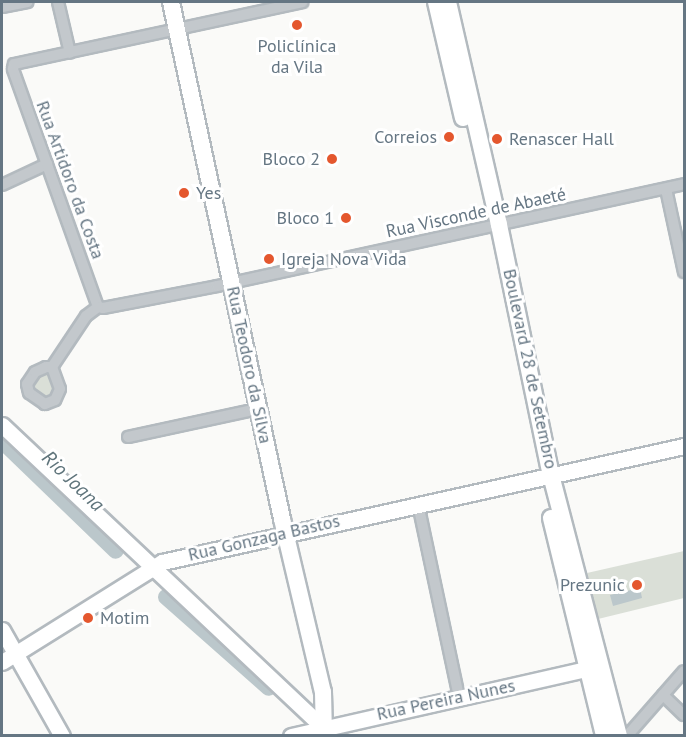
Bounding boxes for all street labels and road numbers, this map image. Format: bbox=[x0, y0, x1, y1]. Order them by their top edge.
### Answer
street label: Rua Artidoro da Costa bbox=[31, 98, 109, 262]
street label: Rua Visconde de Abaeté bbox=[384, 183, 568, 243]
street label: Boulevard 28 de Setembro bbox=[498, 267, 562, 471]
street label: Rua Teodoro da Silva bbox=[222, 284, 276, 446]
street label: Rua Gonzaga Bastos bbox=[186, 510, 342, 566]
street label: Rua Pereira Nunes bbox=[375, 675, 517, 725]

